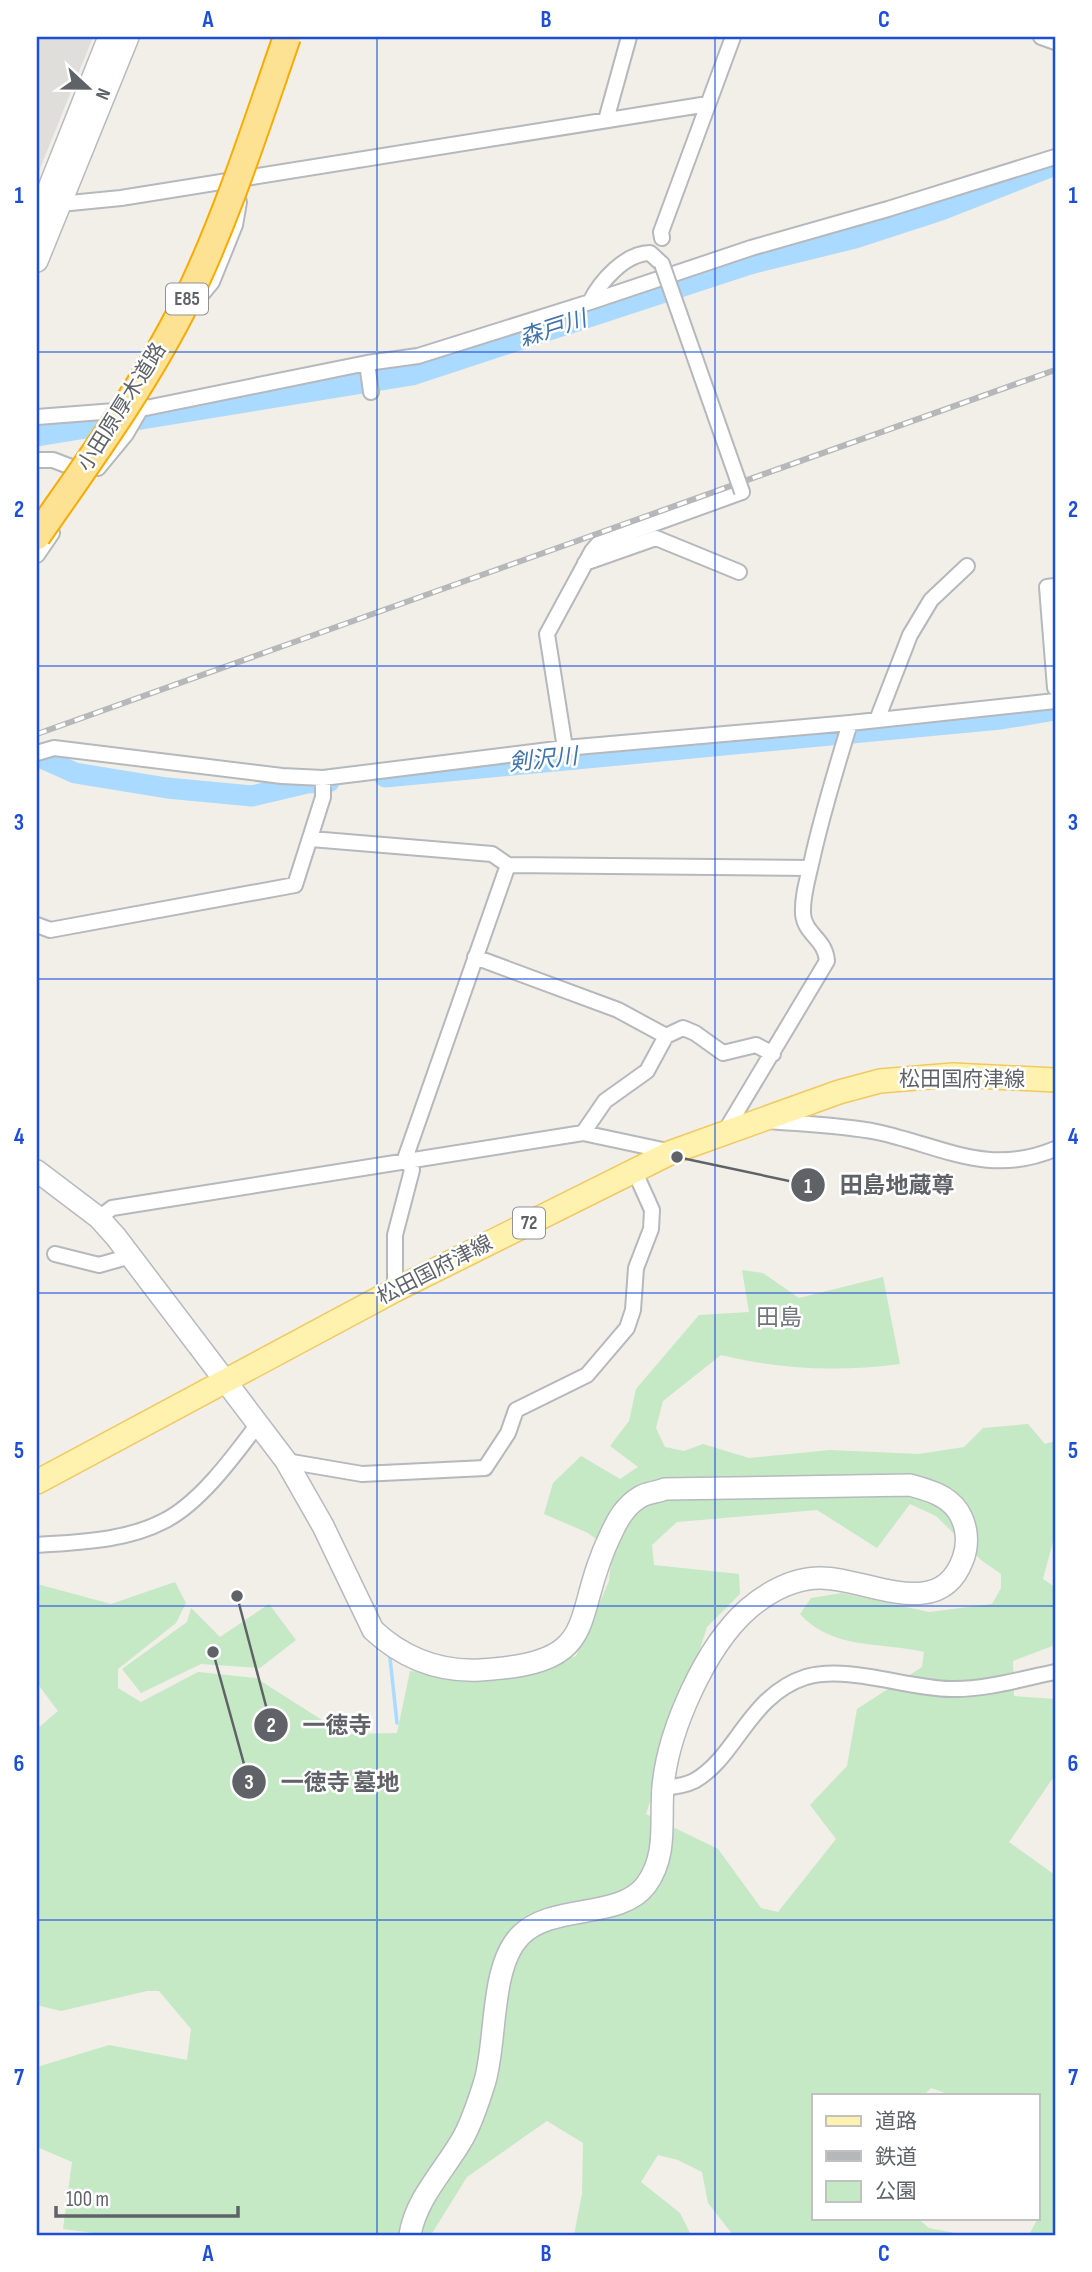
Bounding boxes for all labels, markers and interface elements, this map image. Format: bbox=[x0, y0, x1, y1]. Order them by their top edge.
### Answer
text: A bbox=[202, 6, 215, 34]
text: B bbox=[541, 6, 552, 34]
text: C bbox=[878, 6, 890, 34]
north arrow bbox=[52, 52, 122, 122]
text: N bbox=[90, 85, 115, 103]
text: 1 bbox=[14, 182, 24, 210]
text: 1 bbox=[1068, 182, 1078, 210]
road number: E85 bbox=[166, 284, 208, 314]
water label: 森戸川 bbox=[516, 304, 593, 353]
street label: 小田原厚木道路 bbox=[72, 338, 172, 476]
text: 2 bbox=[14, 496, 24, 524]
text: 2 bbox=[1068, 496, 1078, 524]
water label: 剣沢川 bbox=[507, 742, 582, 778]
text: 3 bbox=[14, 809, 24, 837]
text: 3 bbox=[1068, 809, 1078, 837]
street label: 松田国府津線 bbox=[899, 1067, 1025, 1092]
text: 4 bbox=[14, 1123, 25, 1151]
text: 4 bbox=[1068, 1123, 1079, 1151]
callout: 田島地蔵尊 bbox=[791, 1163, 969, 1207]
text: 田島地蔵尊 bbox=[840, 1172, 955, 1200]
text: 1 bbox=[804, 1174, 812, 1199]
road number: 72 bbox=[513, 1208, 545, 1238]
street label: 松田国府津線 bbox=[373, 1230, 497, 1310]
district label: 田島 bbox=[756, 1304, 802, 1332]
text: 5 bbox=[14, 1437, 24, 1465]
text: 5 bbox=[1068, 1437, 1078, 1465]
callout: 一徳寺 bbox=[254, 1703, 386, 1747]
text: 一徳寺 bbox=[303, 1712, 372, 1740]
text: 2 bbox=[266, 1713, 276, 1738]
text: 6 bbox=[14, 1750, 24, 1778]
text: 6 bbox=[1068, 1750, 1078, 1778]
callout: 一徳寺 墓地 bbox=[232, 1760, 413, 1804]
text: 一徳寺 墓地 bbox=[281, 1769, 399, 1797]
text: 3 bbox=[244, 1770, 254, 1795]
text: 7 bbox=[14, 2064, 24, 2092]
text: 7 bbox=[1068, 2064, 1078, 2092]
legend bbox=[812, 2094, 1040, 2220]
text: 道路 bbox=[875, 2109, 917, 2134]
text: 鉄道 bbox=[875, 2145, 917, 2170]
scale bar bbox=[56, 2174, 238, 2218]
text: 公園 bbox=[875, 2179, 917, 2204]
text: 100 m bbox=[66, 2187, 109, 2212]
text: A bbox=[202, 2240, 215, 2268]
text: B bbox=[541, 2240, 552, 2268]
text: C bbox=[878, 2240, 890, 2268]

